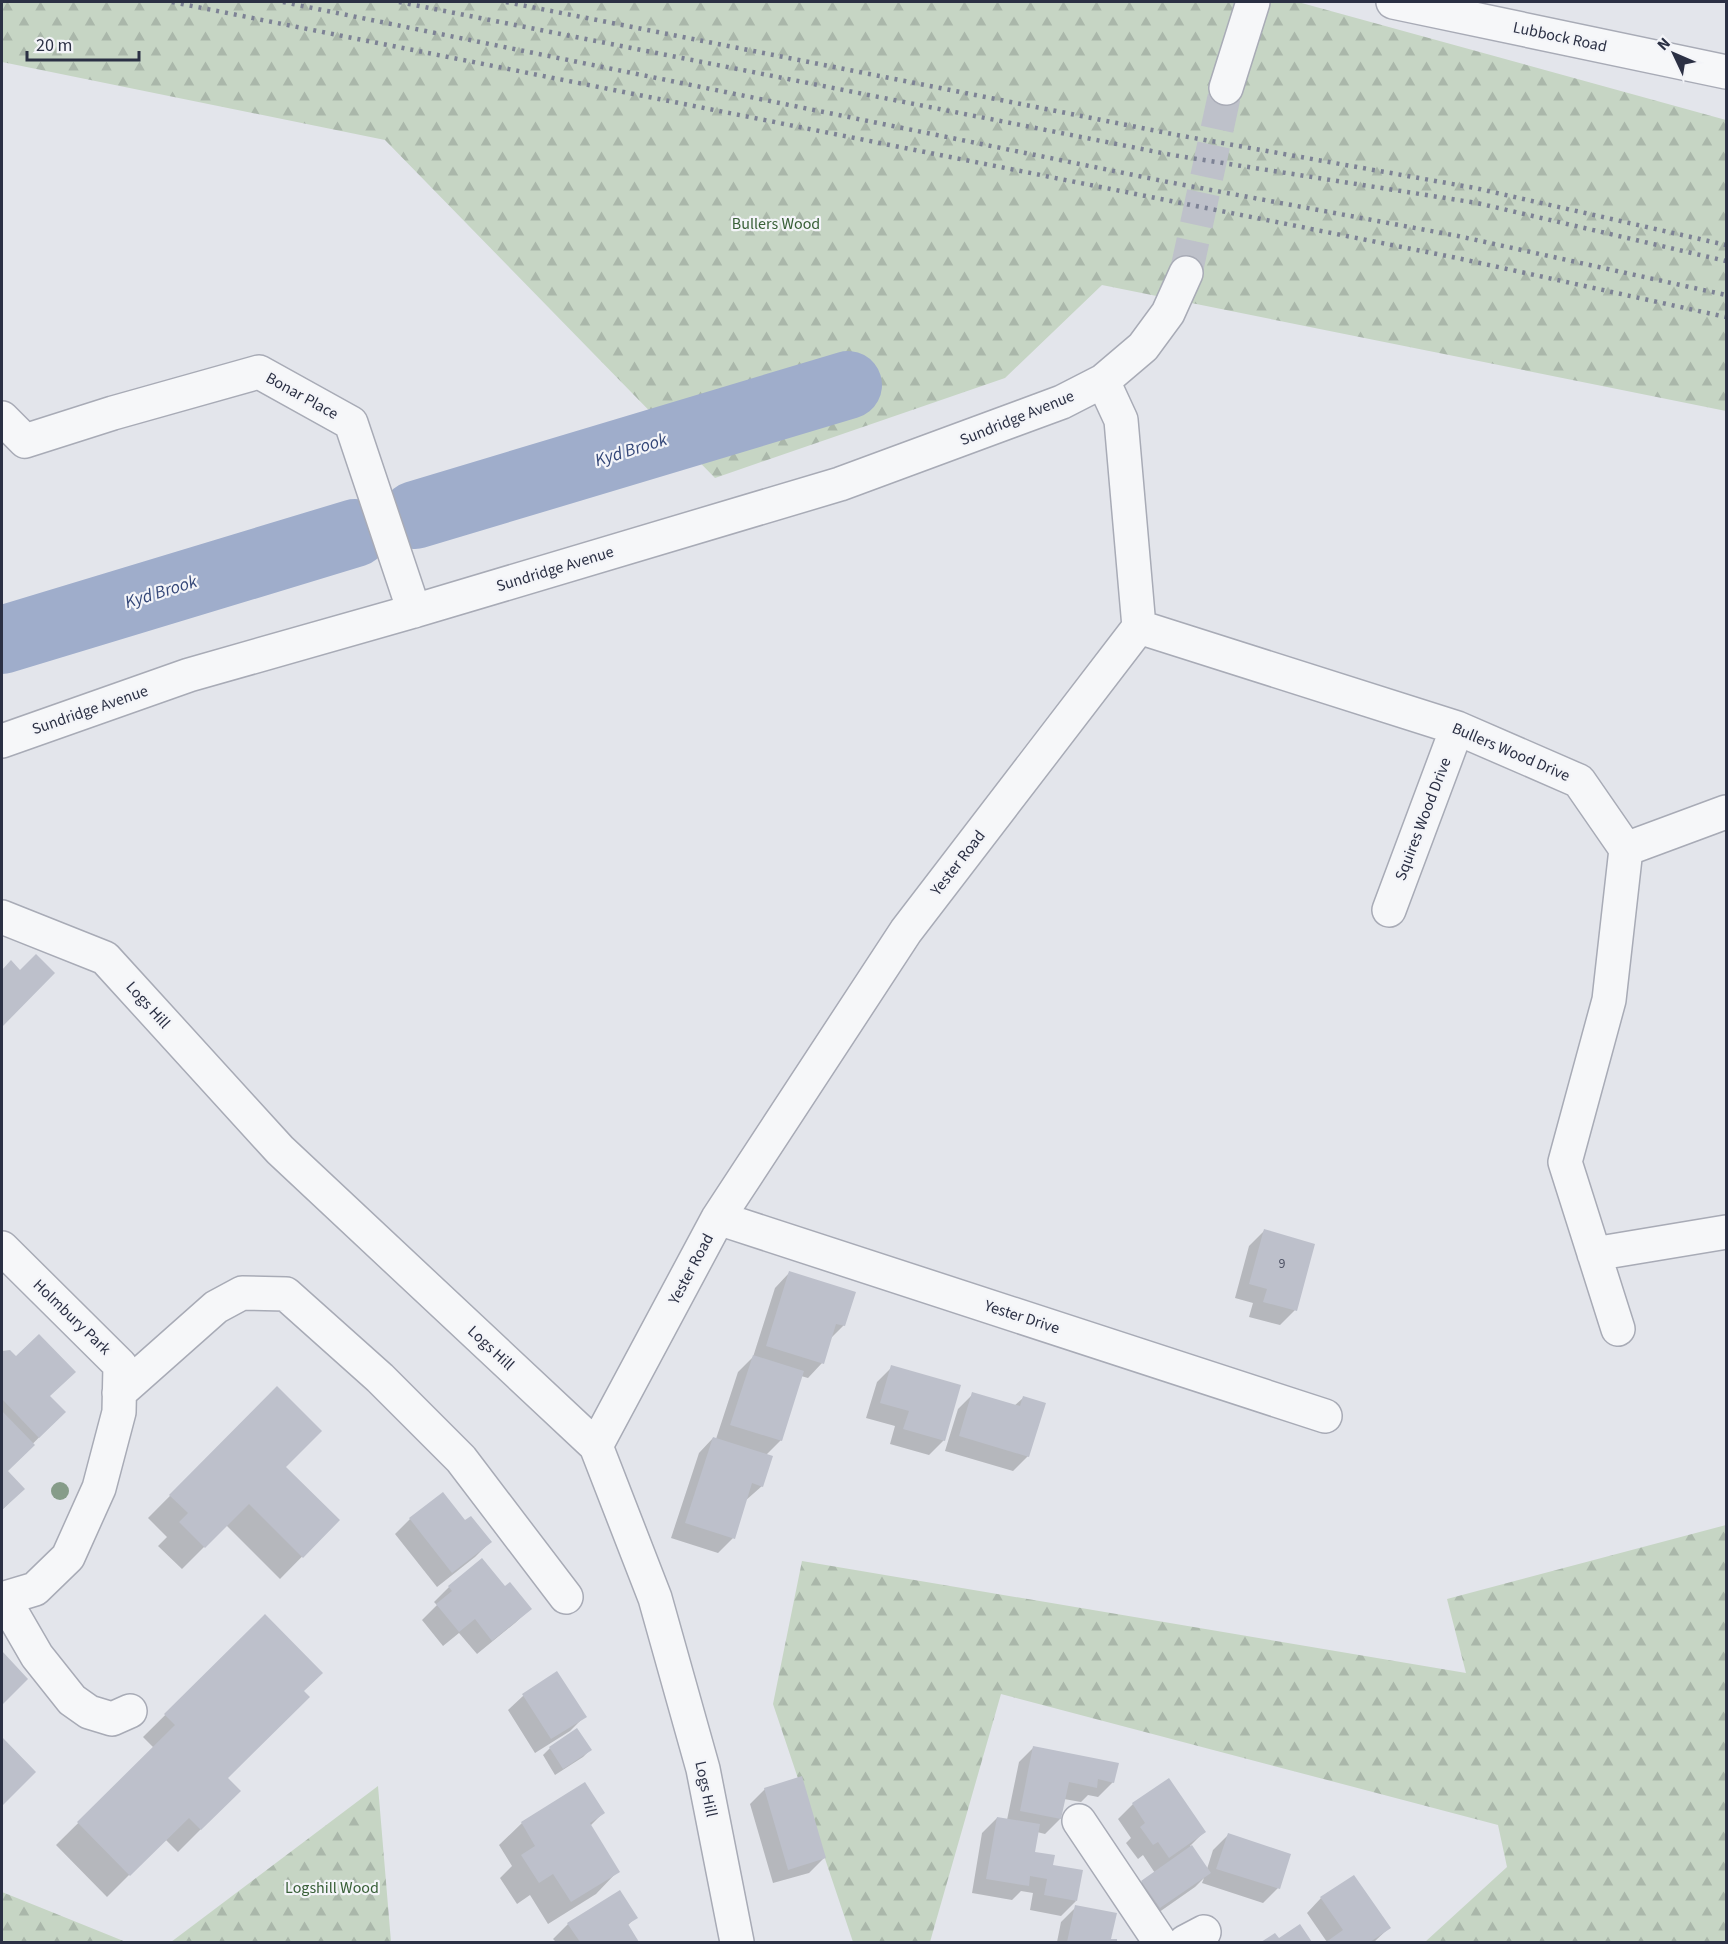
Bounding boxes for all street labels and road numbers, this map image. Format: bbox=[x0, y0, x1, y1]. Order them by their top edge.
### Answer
street label: Lubbock Road bbox=[1511, 16, 1609, 58]
street label: Bonar Place bbox=[262, 367, 342, 425]
street label: Sundridge Avenue bbox=[957, 385, 1078, 451]
street label: Sundridge Avenue bbox=[494, 541, 616, 597]
street label: Sundridge Avenue bbox=[29, 680, 151, 740]
street label: Bullers Wood Drive bbox=[1449, 717, 1573, 787]
street label: Squires Wood Drive bbox=[1389, 754, 1457, 884]
street label: Yester Road bbox=[925, 826, 991, 901]
street label: Logs Hill bbox=[121, 977, 175, 1033]
street label: Yester Road bbox=[663, 1230, 719, 1309]
street label: Holmbury Park bbox=[28, 1274, 116, 1360]
street label: Yester Drive bbox=[981, 1294, 1062, 1340]
street label: Logs Hill bbox=[463, 1321, 519, 1375]
street label: Logs Hill bbox=[689, 1759, 723, 1819]

